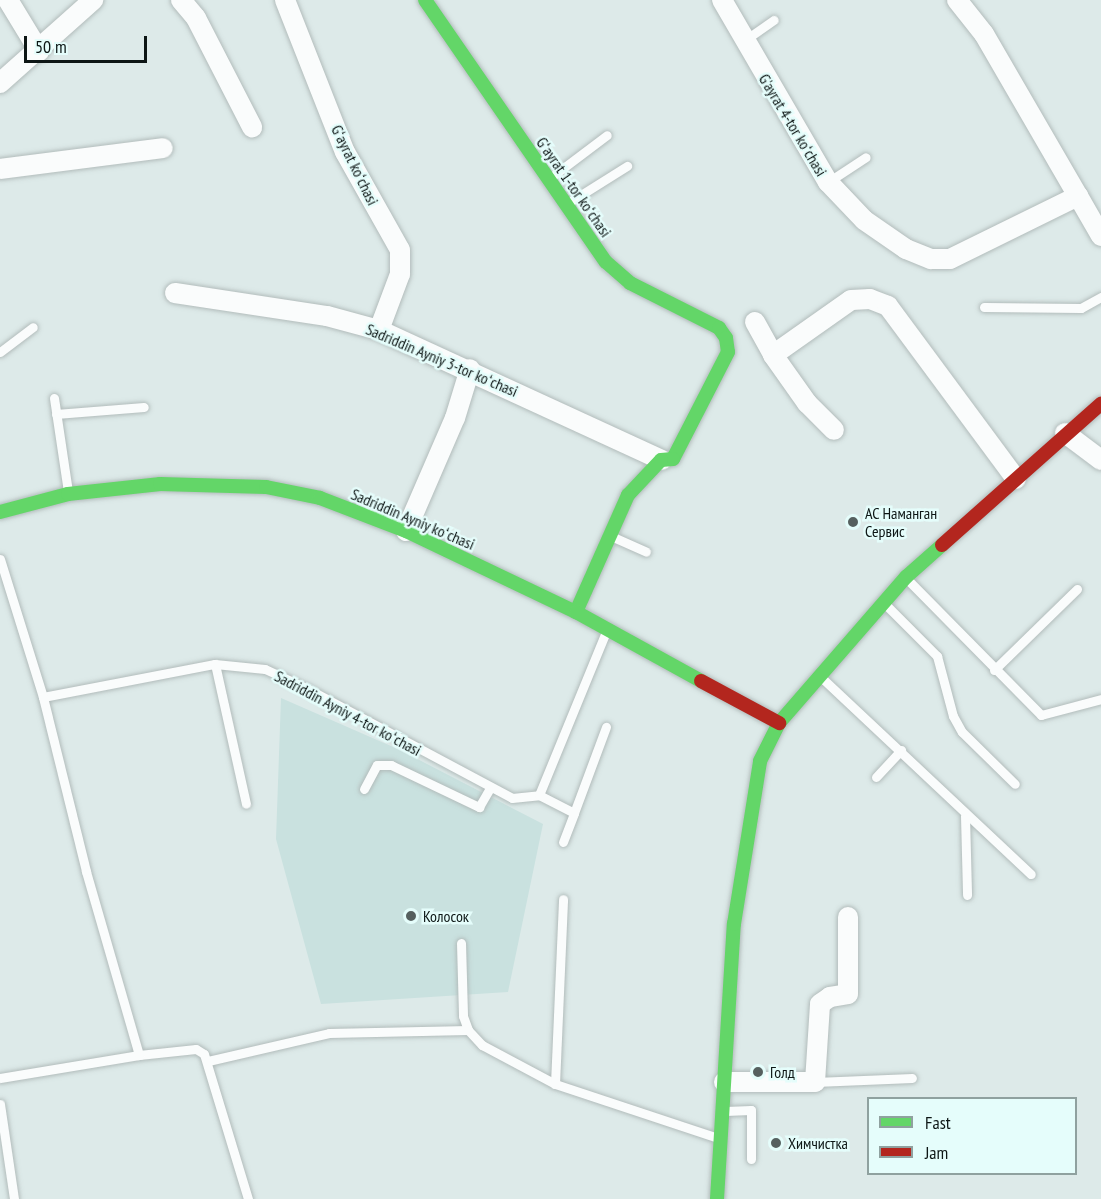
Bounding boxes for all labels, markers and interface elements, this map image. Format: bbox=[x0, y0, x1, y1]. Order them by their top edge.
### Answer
scale bar bbox=[27, 24, 150, 62]
text: 50 m bbox=[35, 35, 67, 58]
street label: G'ayrat 4-tor koʻchasi bbox=[755, 70, 831, 180]
street label: Gʻayrat koʻchasi bbox=[327, 122, 383, 208]
street label: Gʻayrat 1-tor koʻchasi bbox=[532, 133, 616, 241]
street label: Sadriddin Ayniy 3-tor koʻchasi bbox=[363, 319, 521, 401]
street label: Sadriddin Ayniy koʻchasi bbox=[348, 484, 478, 554]
place label: АС Наманган Сервис bbox=[865, 503, 938, 541]
marker: АС Наманган Сервис bbox=[846, 515, 860, 529]
street label: Sadriddin Ayniy 4-tor koʻchasi bbox=[271, 666, 425, 760]
place label: Колосок bbox=[423, 906, 469, 926]
marker: Колосок bbox=[404, 909, 418, 923]
place label: Голд bbox=[770, 1062, 795, 1082]
marker: Голд bbox=[751, 1065, 765, 1079]
legend bbox=[867, 1097, 1077, 1175]
text: Fast bbox=[925, 1111, 951, 1134]
place label: Химчистка bbox=[788, 1133, 848, 1153]
marker: Химчистка bbox=[769, 1136, 783, 1150]
text: Jam bbox=[925, 1141, 948, 1164]

